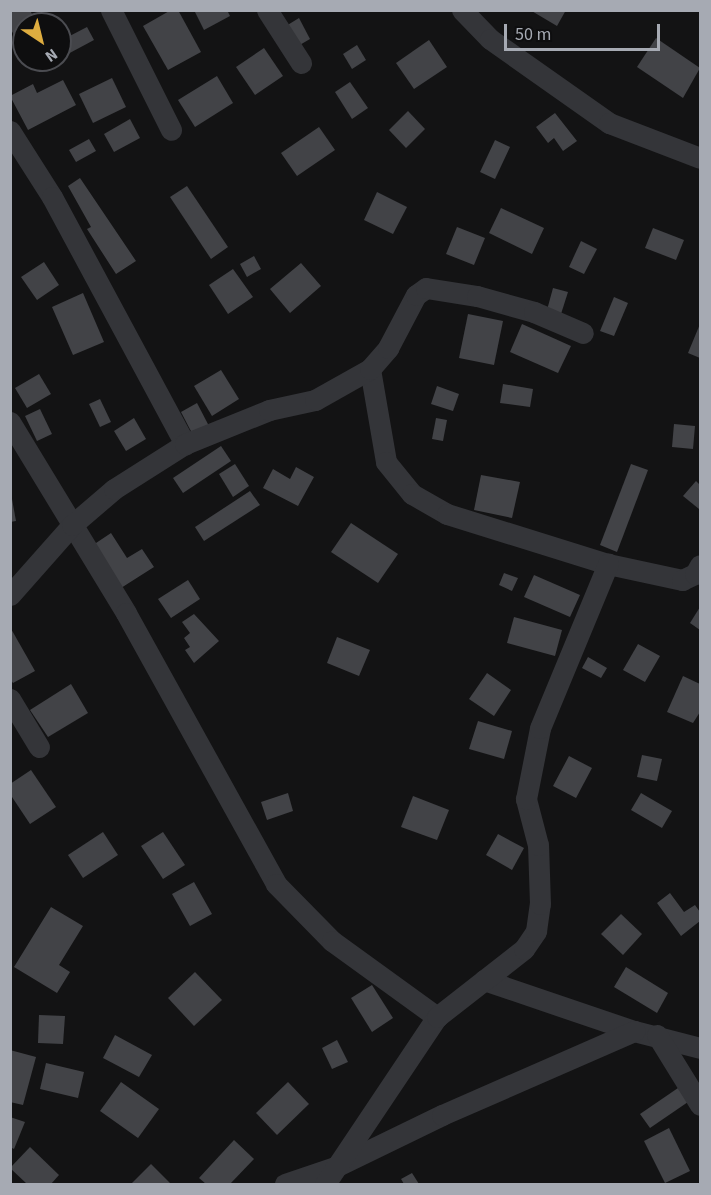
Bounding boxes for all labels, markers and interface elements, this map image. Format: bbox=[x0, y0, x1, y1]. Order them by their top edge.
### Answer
north arrow bbox=[12, 12, 72, 72]
scale bar bbox=[507, 12, 663, 50]
text: 50 m bbox=[515, 22, 551, 47]
text: N bbox=[41, 43, 62, 67]

